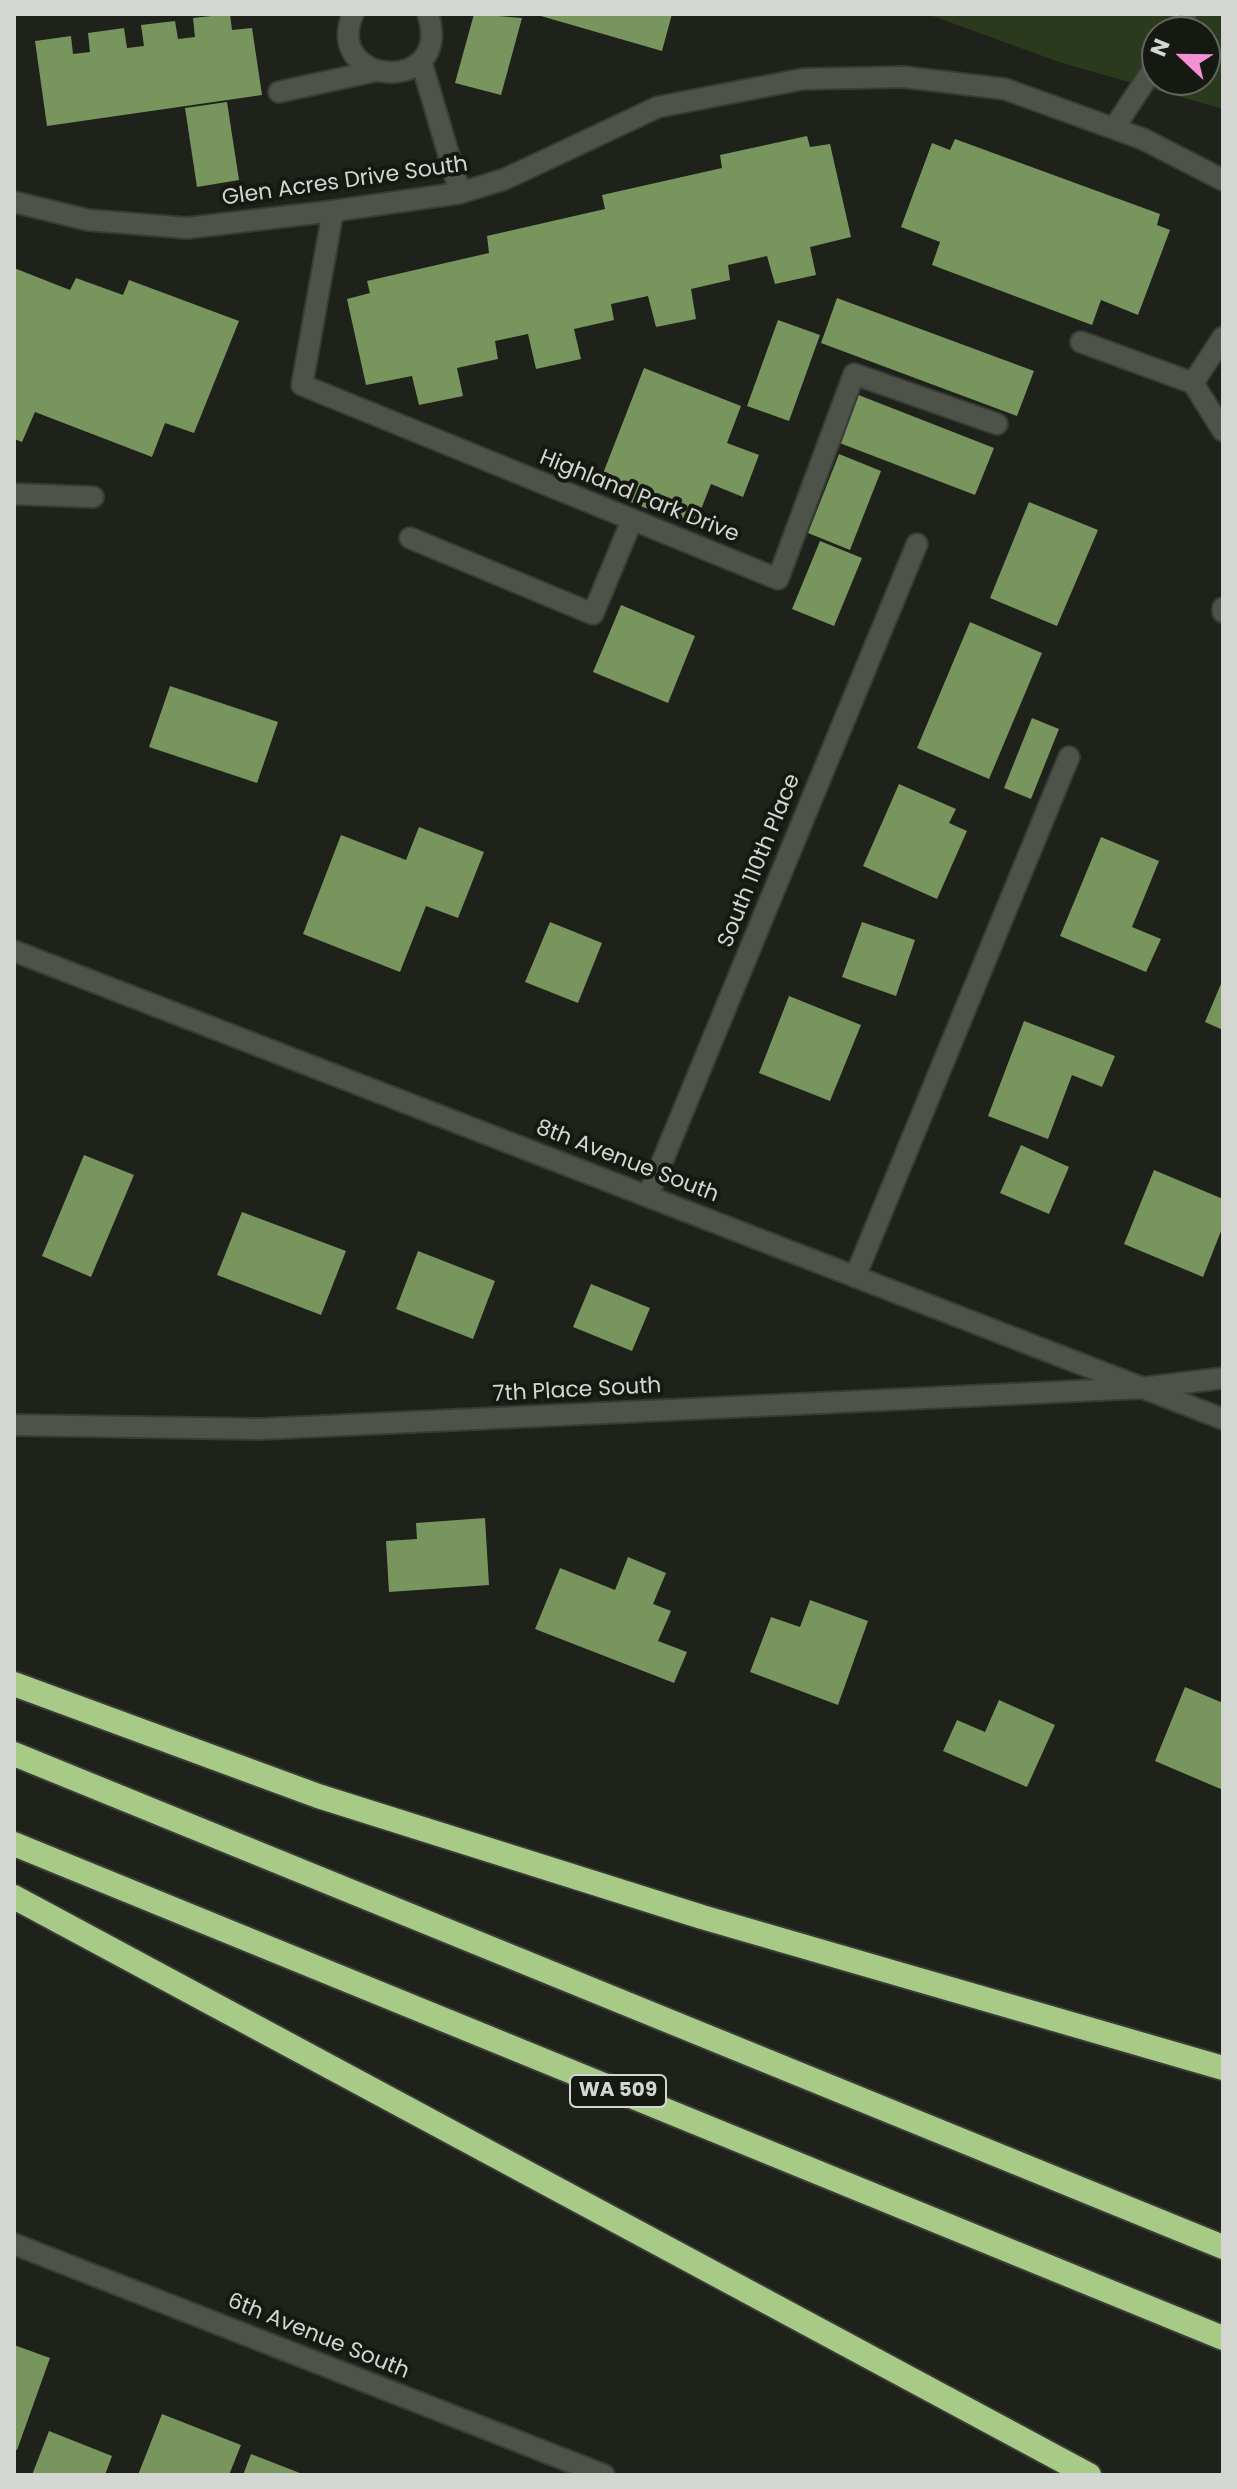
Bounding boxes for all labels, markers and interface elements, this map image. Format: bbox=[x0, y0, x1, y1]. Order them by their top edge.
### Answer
north arrow bbox=[1141, 16, 1221, 96]
text: N bbox=[1143, 34, 1178, 61]
street label: Glen Acres Drive South bbox=[221, 152, 469, 212]
street label: Highland Park Drive bbox=[535, 445, 743, 549]
street label: South 110th Place bbox=[713, 770, 807, 952]
street label: 8th Avenue South bbox=[532, 1115, 722, 1209]
street label: 7th Place South bbox=[492, 1373, 662, 1409]
road number: WA 509 bbox=[570, 2075, 666, 2107]
street label: 6th Avenue South bbox=[223, 2289, 413, 2385]

